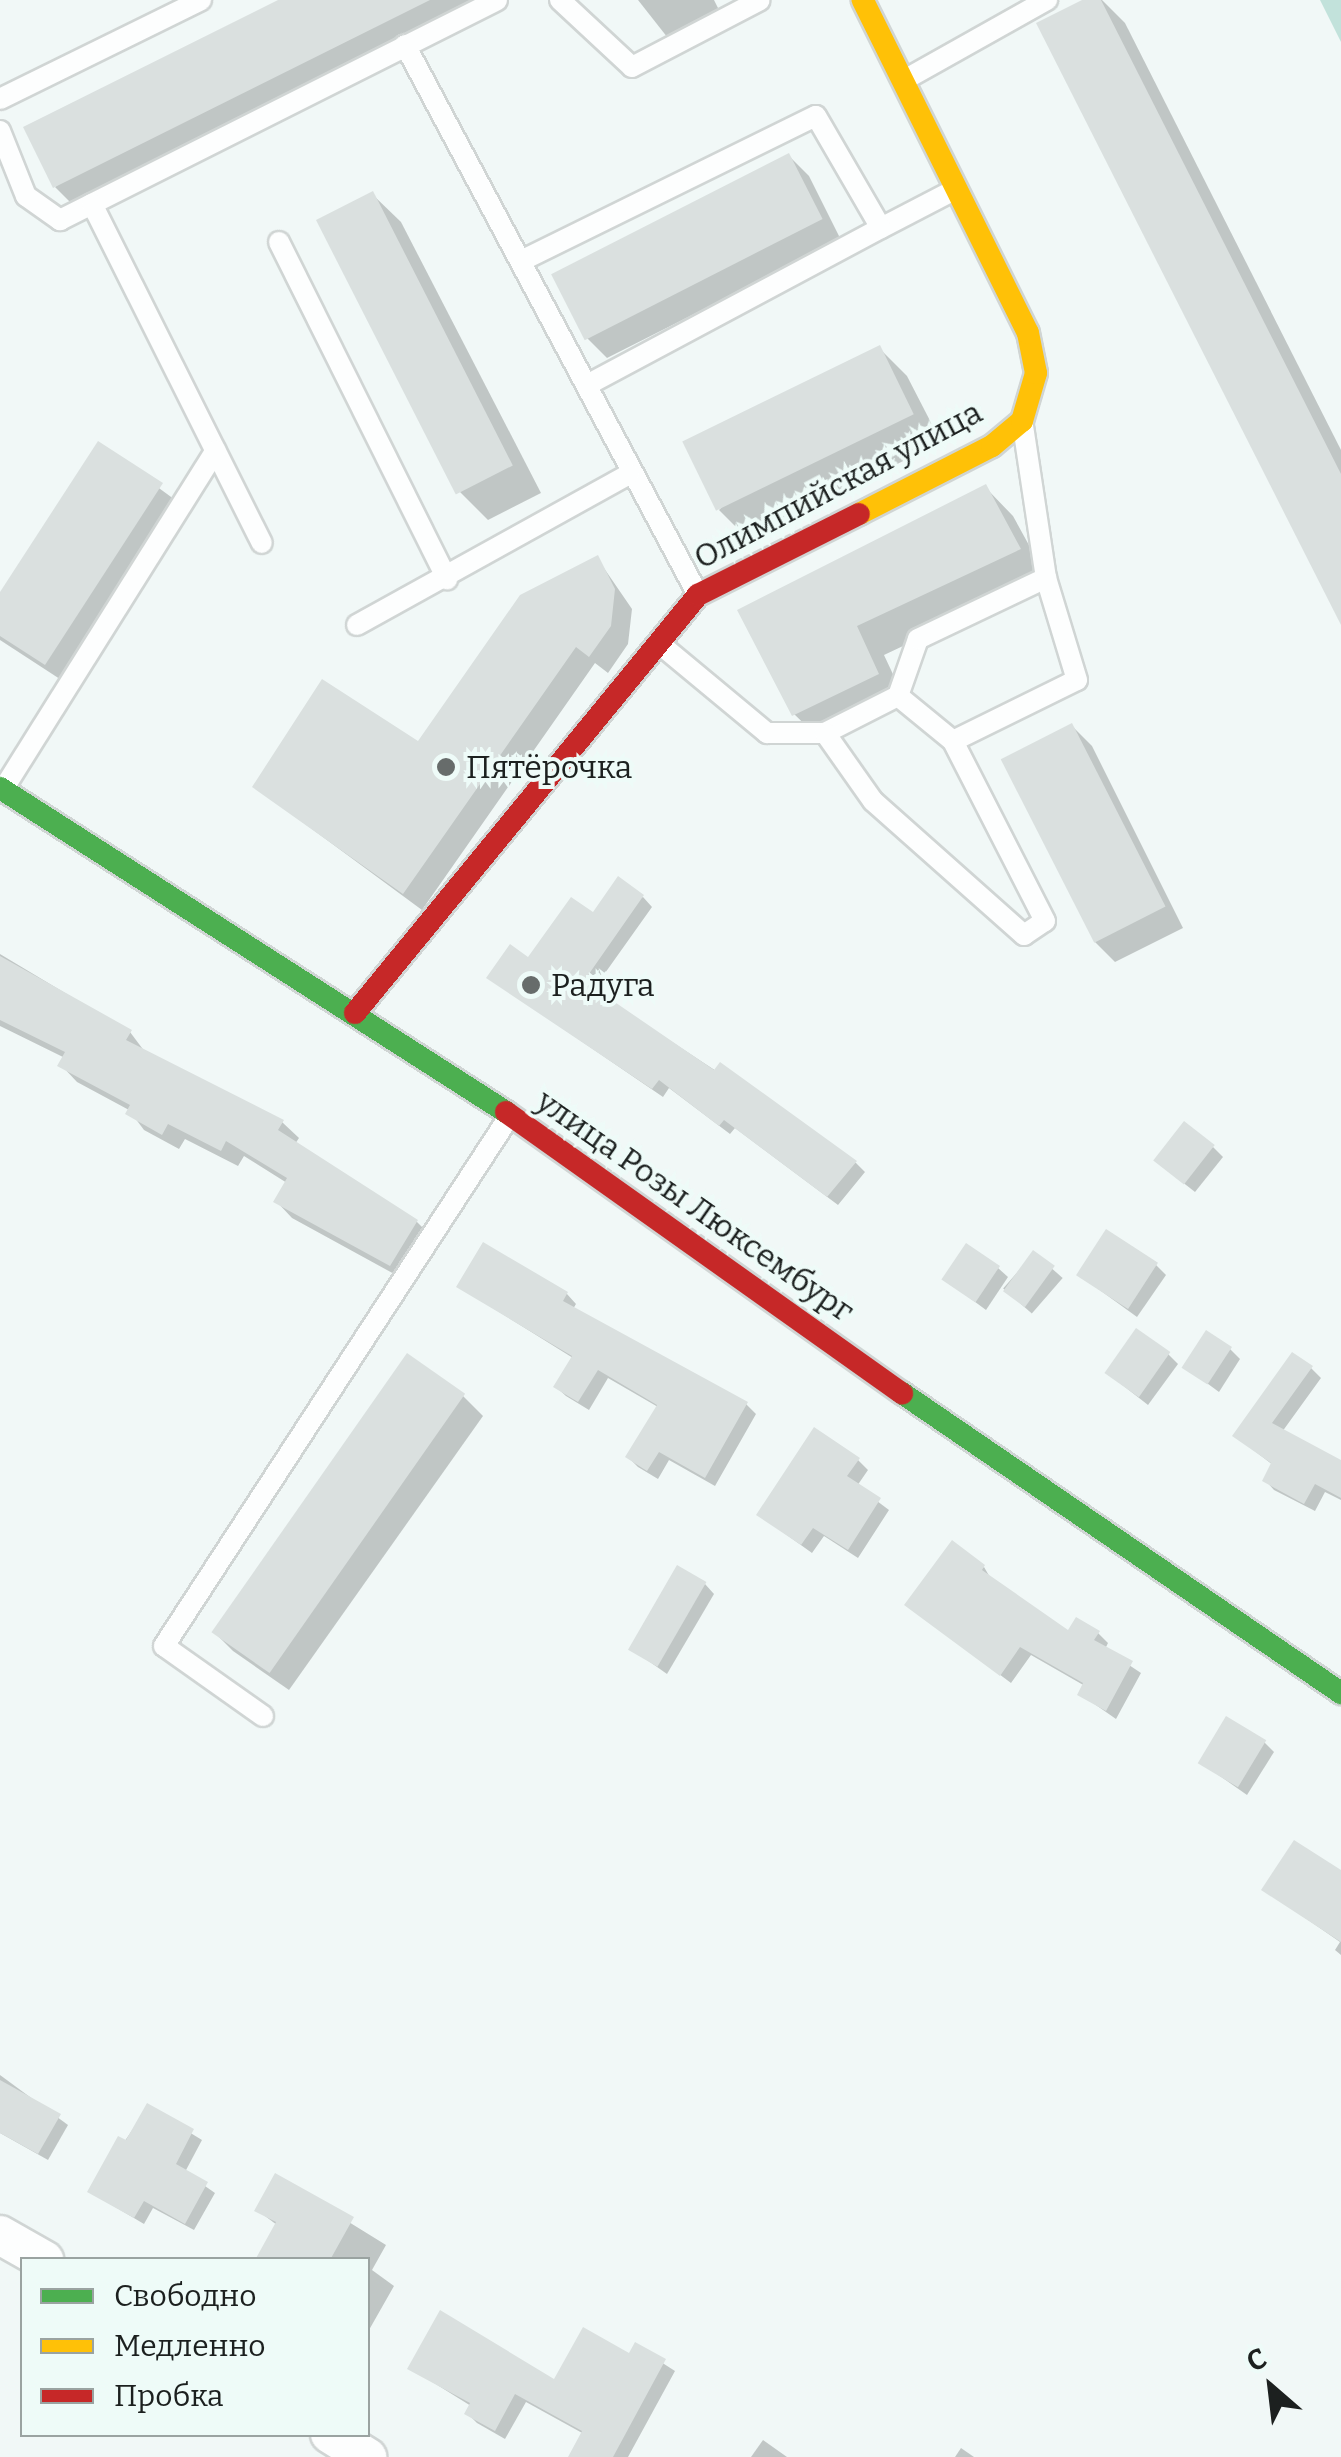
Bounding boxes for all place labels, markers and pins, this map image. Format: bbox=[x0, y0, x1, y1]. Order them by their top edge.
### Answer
place label: Пятёрочка bbox=[466, 748, 632, 786]
marker: Пятёрочка bbox=[435, 756, 457, 778]
place label: Радуга bbox=[551, 966, 655, 1004]
marker: Радуга bbox=[520, 974, 542, 996]

